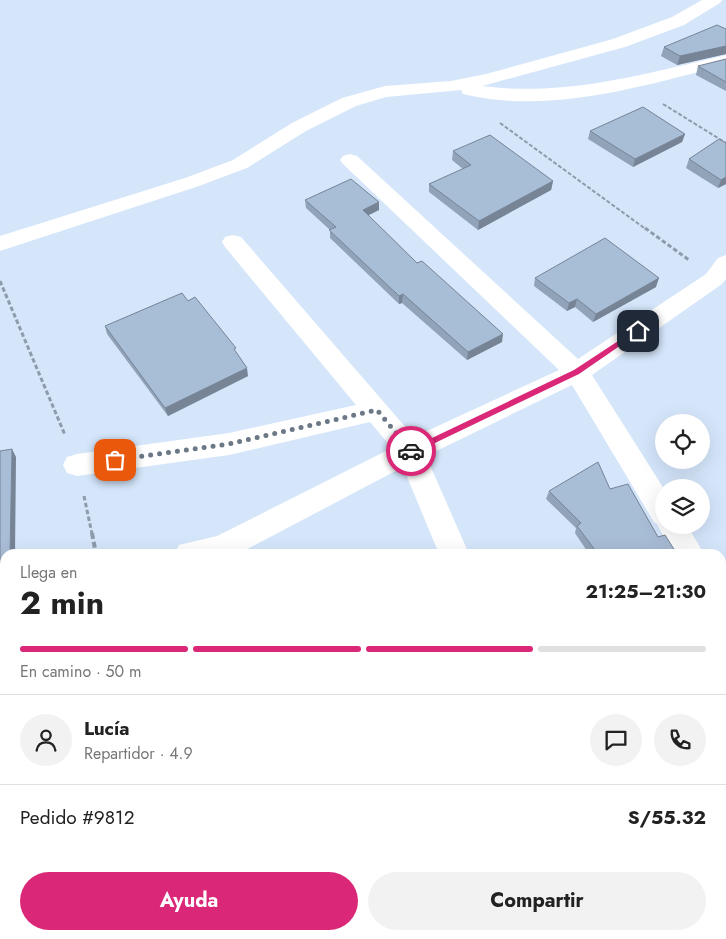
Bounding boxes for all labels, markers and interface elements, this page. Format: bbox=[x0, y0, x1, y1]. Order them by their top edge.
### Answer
pin bbox=[617, 310, 659, 352]
icon: home bbox=[624, 317, 652, 345]
map controls bbox=[655, 414, 710, 534]
button: locate bbox=[655, 414, 710, 469]
courier bbox=[386, 426, 436, 476]
icon: car bbox=[397, 437, 425, 465]
pin bbox=[94, 439, 136, 481]
icon: bag bbox=[101, 446, 129, 474]
button: layers bbox=[655, 479, 710, 534]
text: Llega en bbox=[20, 561, 77, 584]
text: 21:25–21:30 bbox=[586, 578, 706, 605]
text: 2 min bbox=[20, 580, 104, 626]
text: En camino · 50 m bbox=[20, 660, 141, 683]
button: person bbox=[20, 714, 72, 766]
button: chat bbox=[590, 714, 642, 766]
button: phone bbox=[654, 714, 706, 766]
text: Lucía bbox=[84, 715, 129, 742]
text: Repartidor · 4.9 bbox=[84, 742, 193, 765]
text: Pedido #9812 bbox=[20, 804, 134, 831]
text: S/55.32 bbox=[628, 804, 706, 831]
button: Ayuda bbox=[20, 872, 358, 930]
button: Compartir bbox=[368, 872, 706, 930]

